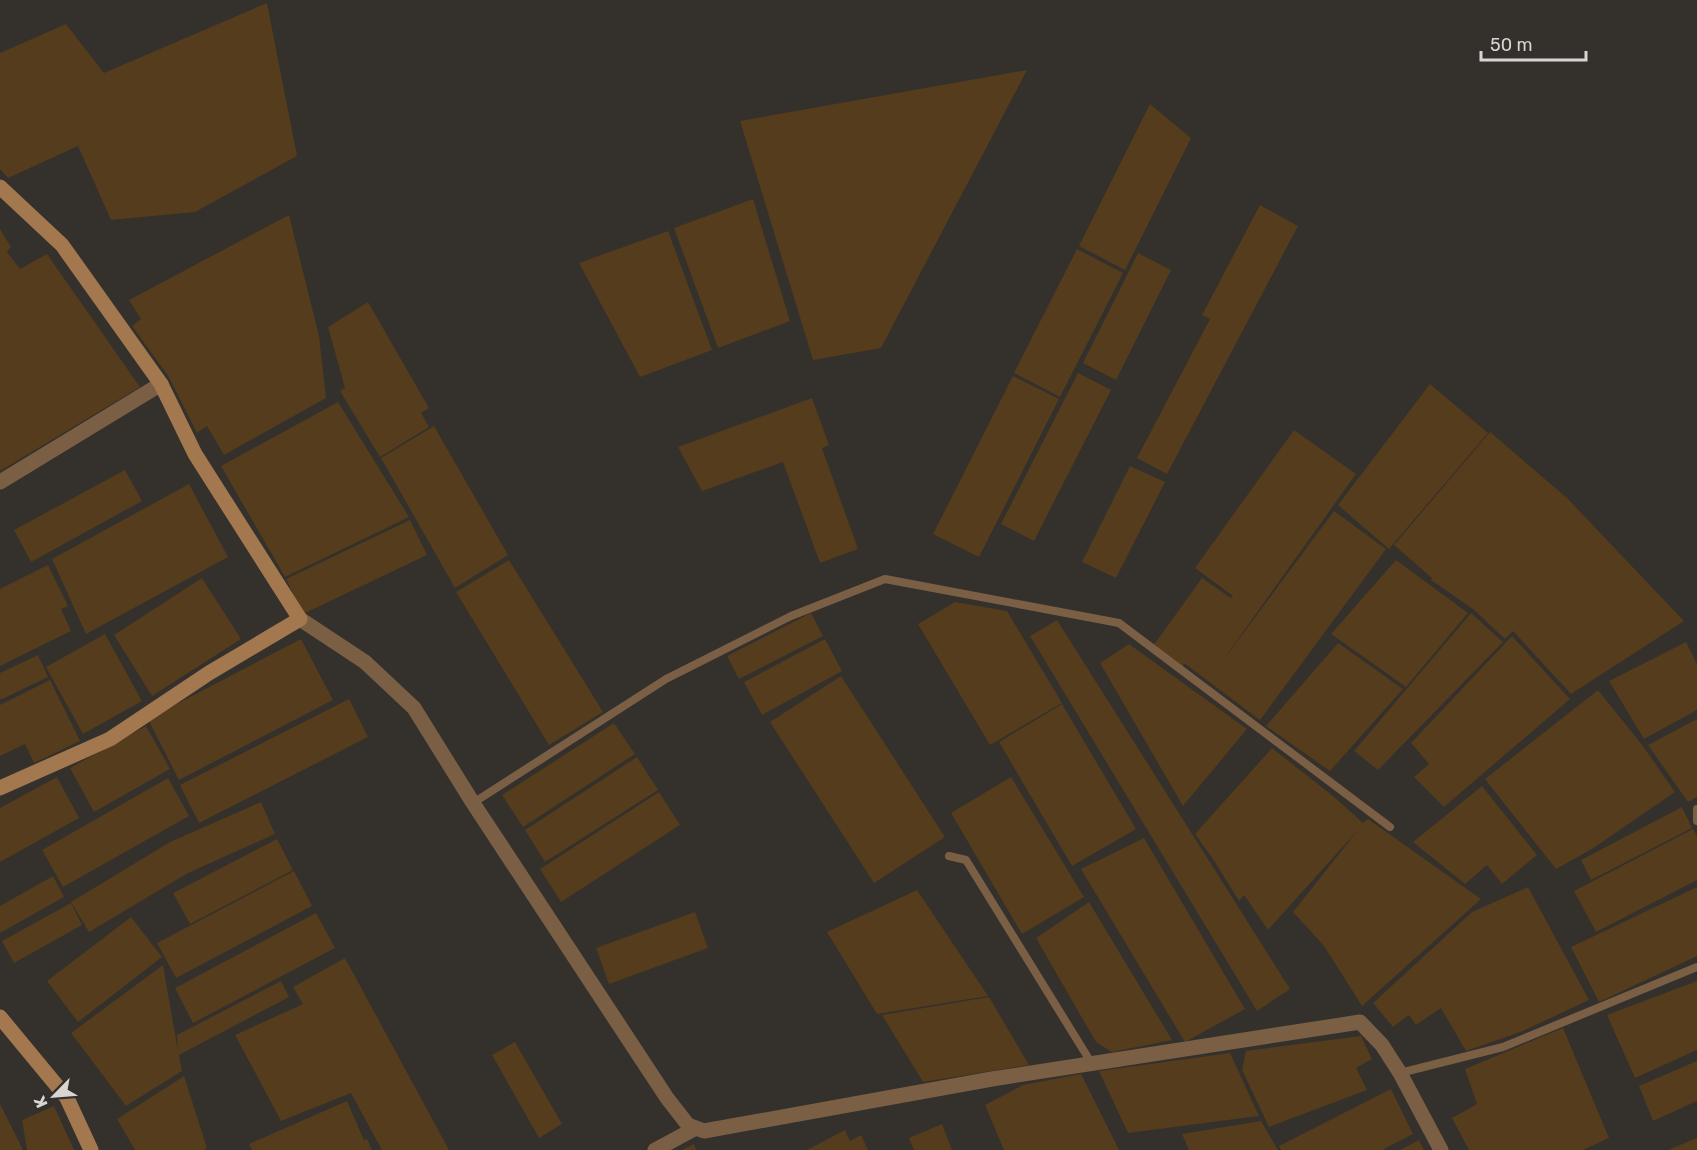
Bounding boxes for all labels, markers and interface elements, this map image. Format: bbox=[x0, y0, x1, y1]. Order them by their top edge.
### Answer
scale bar bbox=[1481, 24, 1586, 62]
text: 50 m bbox=[1490, 34, 1533, 56]
north arrow bbox=[24, 1066, 84, 1126]
text: K bbox=[30, 1093, 52, 1111]

